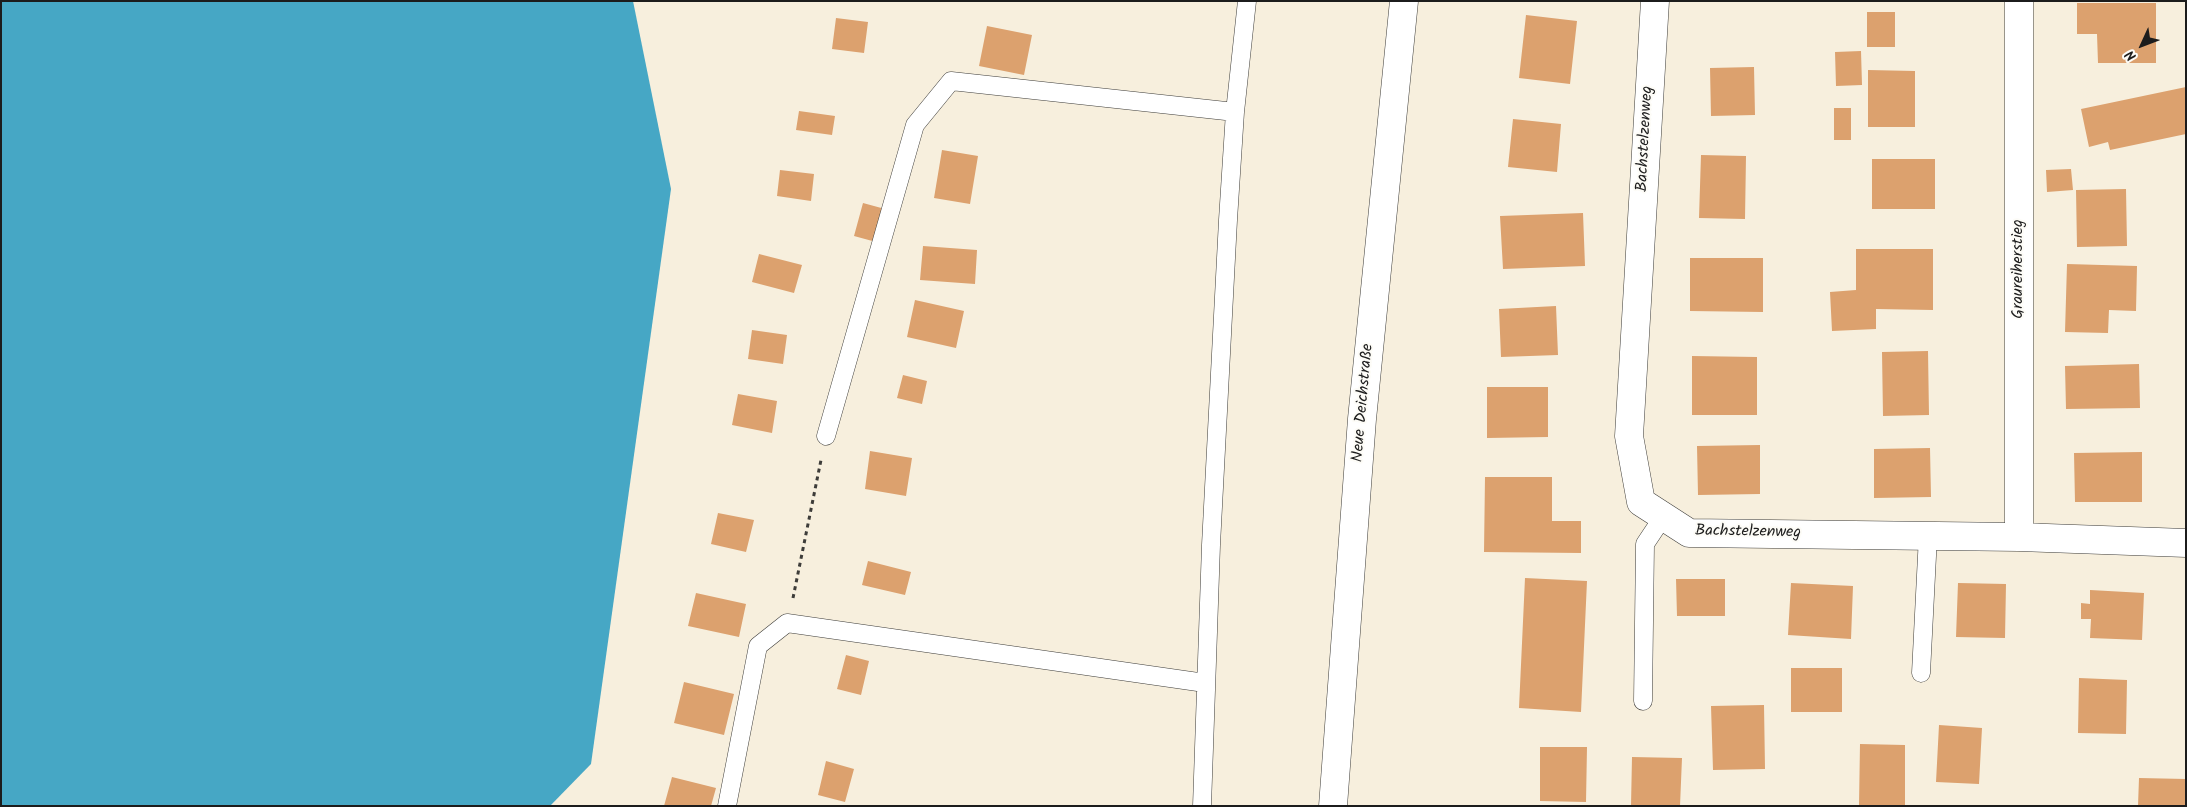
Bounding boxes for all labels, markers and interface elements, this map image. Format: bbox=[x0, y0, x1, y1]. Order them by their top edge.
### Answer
north arrow bbox=[2117, 20, 2167, 70]
text: N bbox=[2120, 44, 2142, 66]
street label: Bachstelzenweg bbox=[1634, 86, 1658, 192]
street label: Graureiherstieg bbox=[2009, 219, 2029, 319]
street label: Neue Deichstraße bbox=[1349, 343, 1379, 463]
street label: Bachstelzenweg bbox=[1695, 522, 1801, 544]

